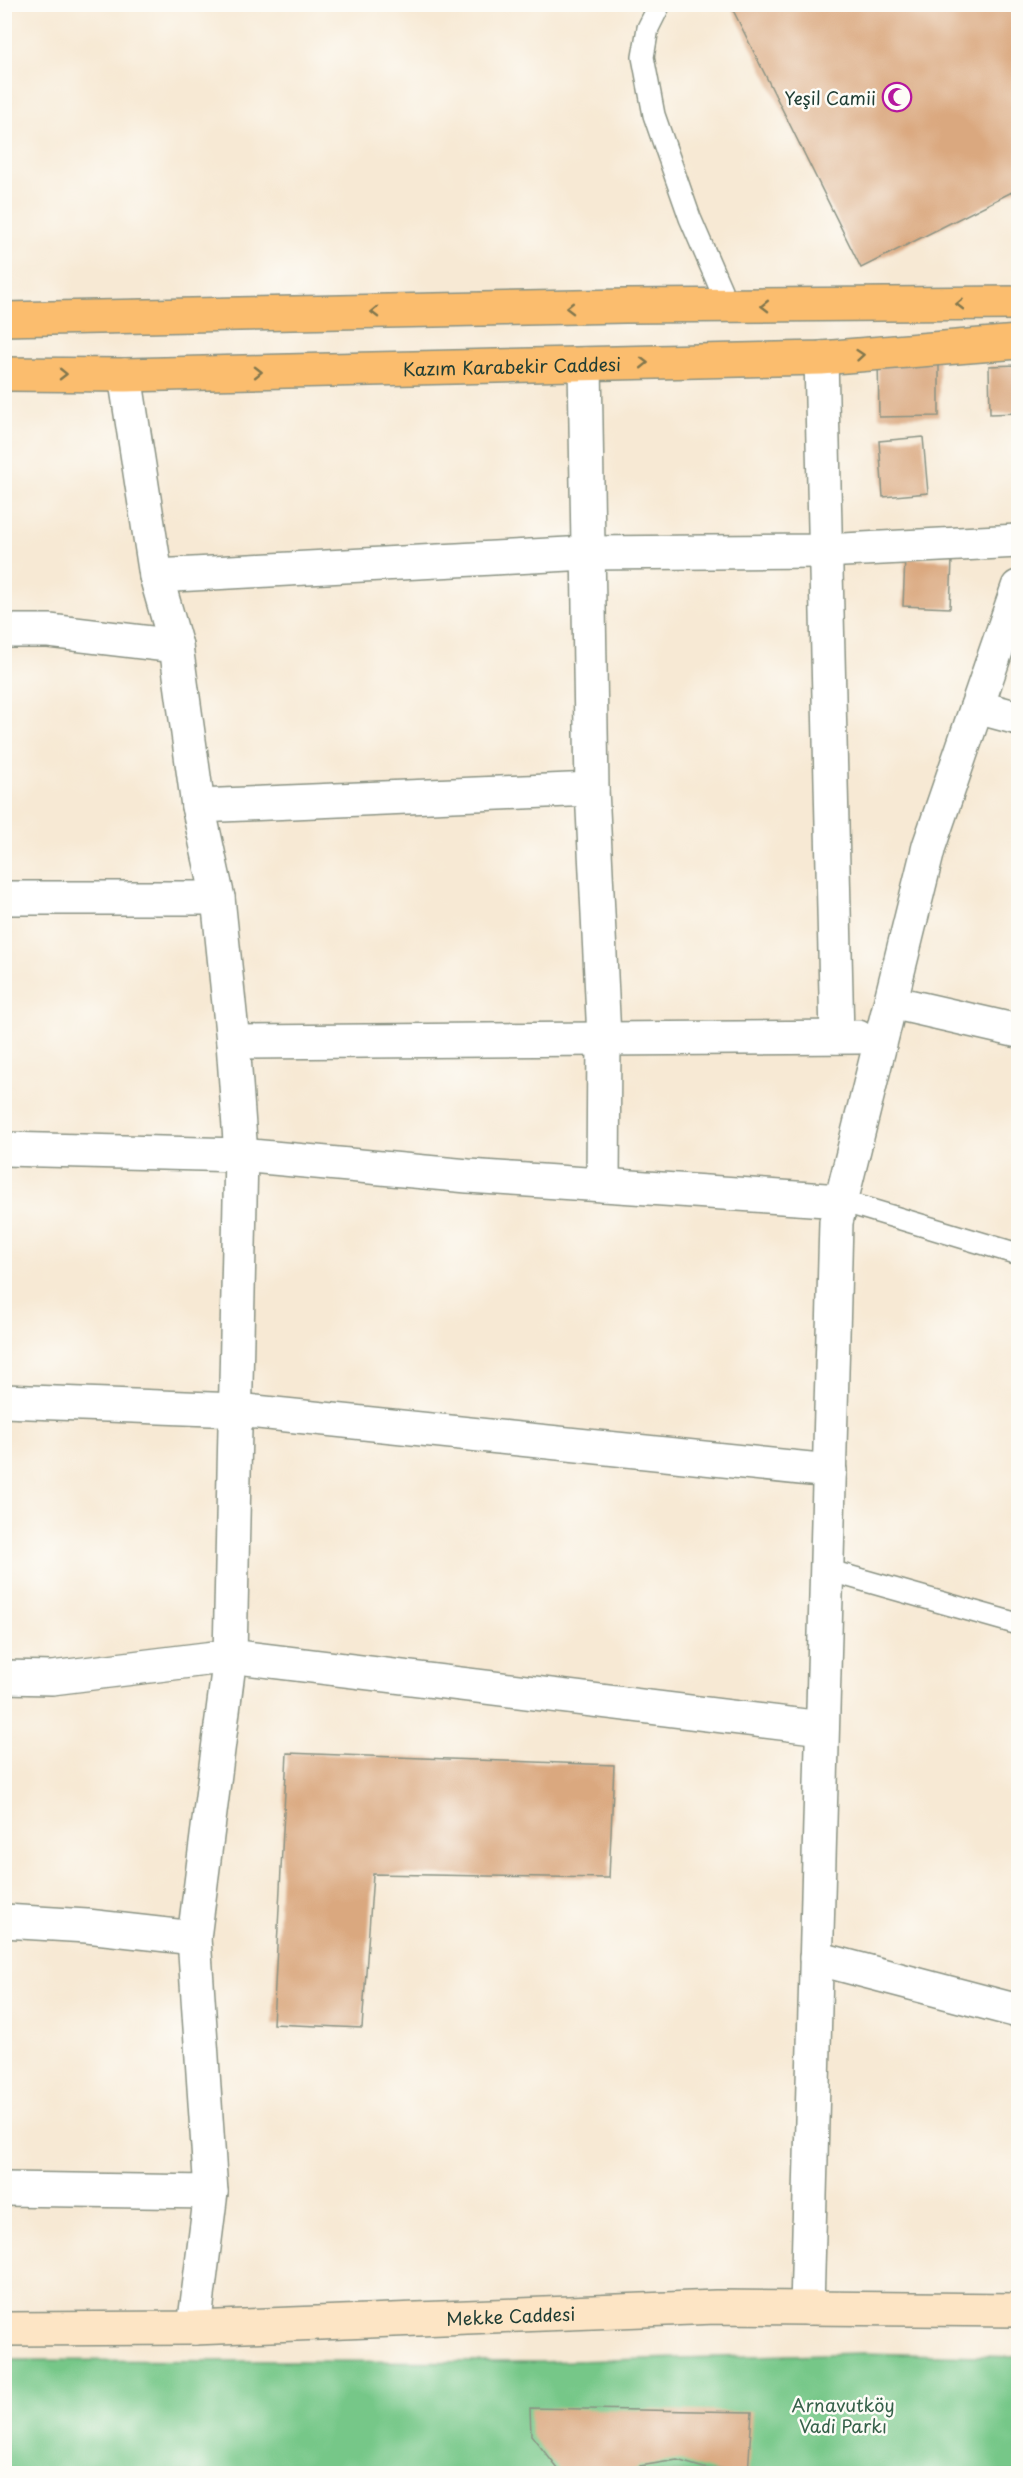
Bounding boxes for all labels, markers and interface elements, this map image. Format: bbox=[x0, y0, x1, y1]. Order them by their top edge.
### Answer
mosque icon: Yeşil Camii bbox=[881, 81, 913, 113]
place label: Yeşil Camii bbox=[784, 84, 876, 111]
one-way arrow bbox=[956, 298, 965, 310]
one-way arrow bbox=[761, 299, 770, 312]
one-way arrow bbox=[566, 301, 575, 314]
one-way arrow bbox=[371, 305, 380, 318]
street label: Kazım Karabekir Caddesi bbox=[402, 349, 621, 382]
one-way arrow bbox=[855, 349, 864, 362]
one-way arrow bbox=[639, 356, 648, 369]
one-way arrow bbox=[253, 366, 262, 378]
one-way arrow bbox=[58, 368, 67, 380]
street label: Mekke Caddesi bbox=[446, 2299, 576, 2331]
park label: Arnavutköy Vadi Parkı bbox=[791, 2391, 895, 2439]

